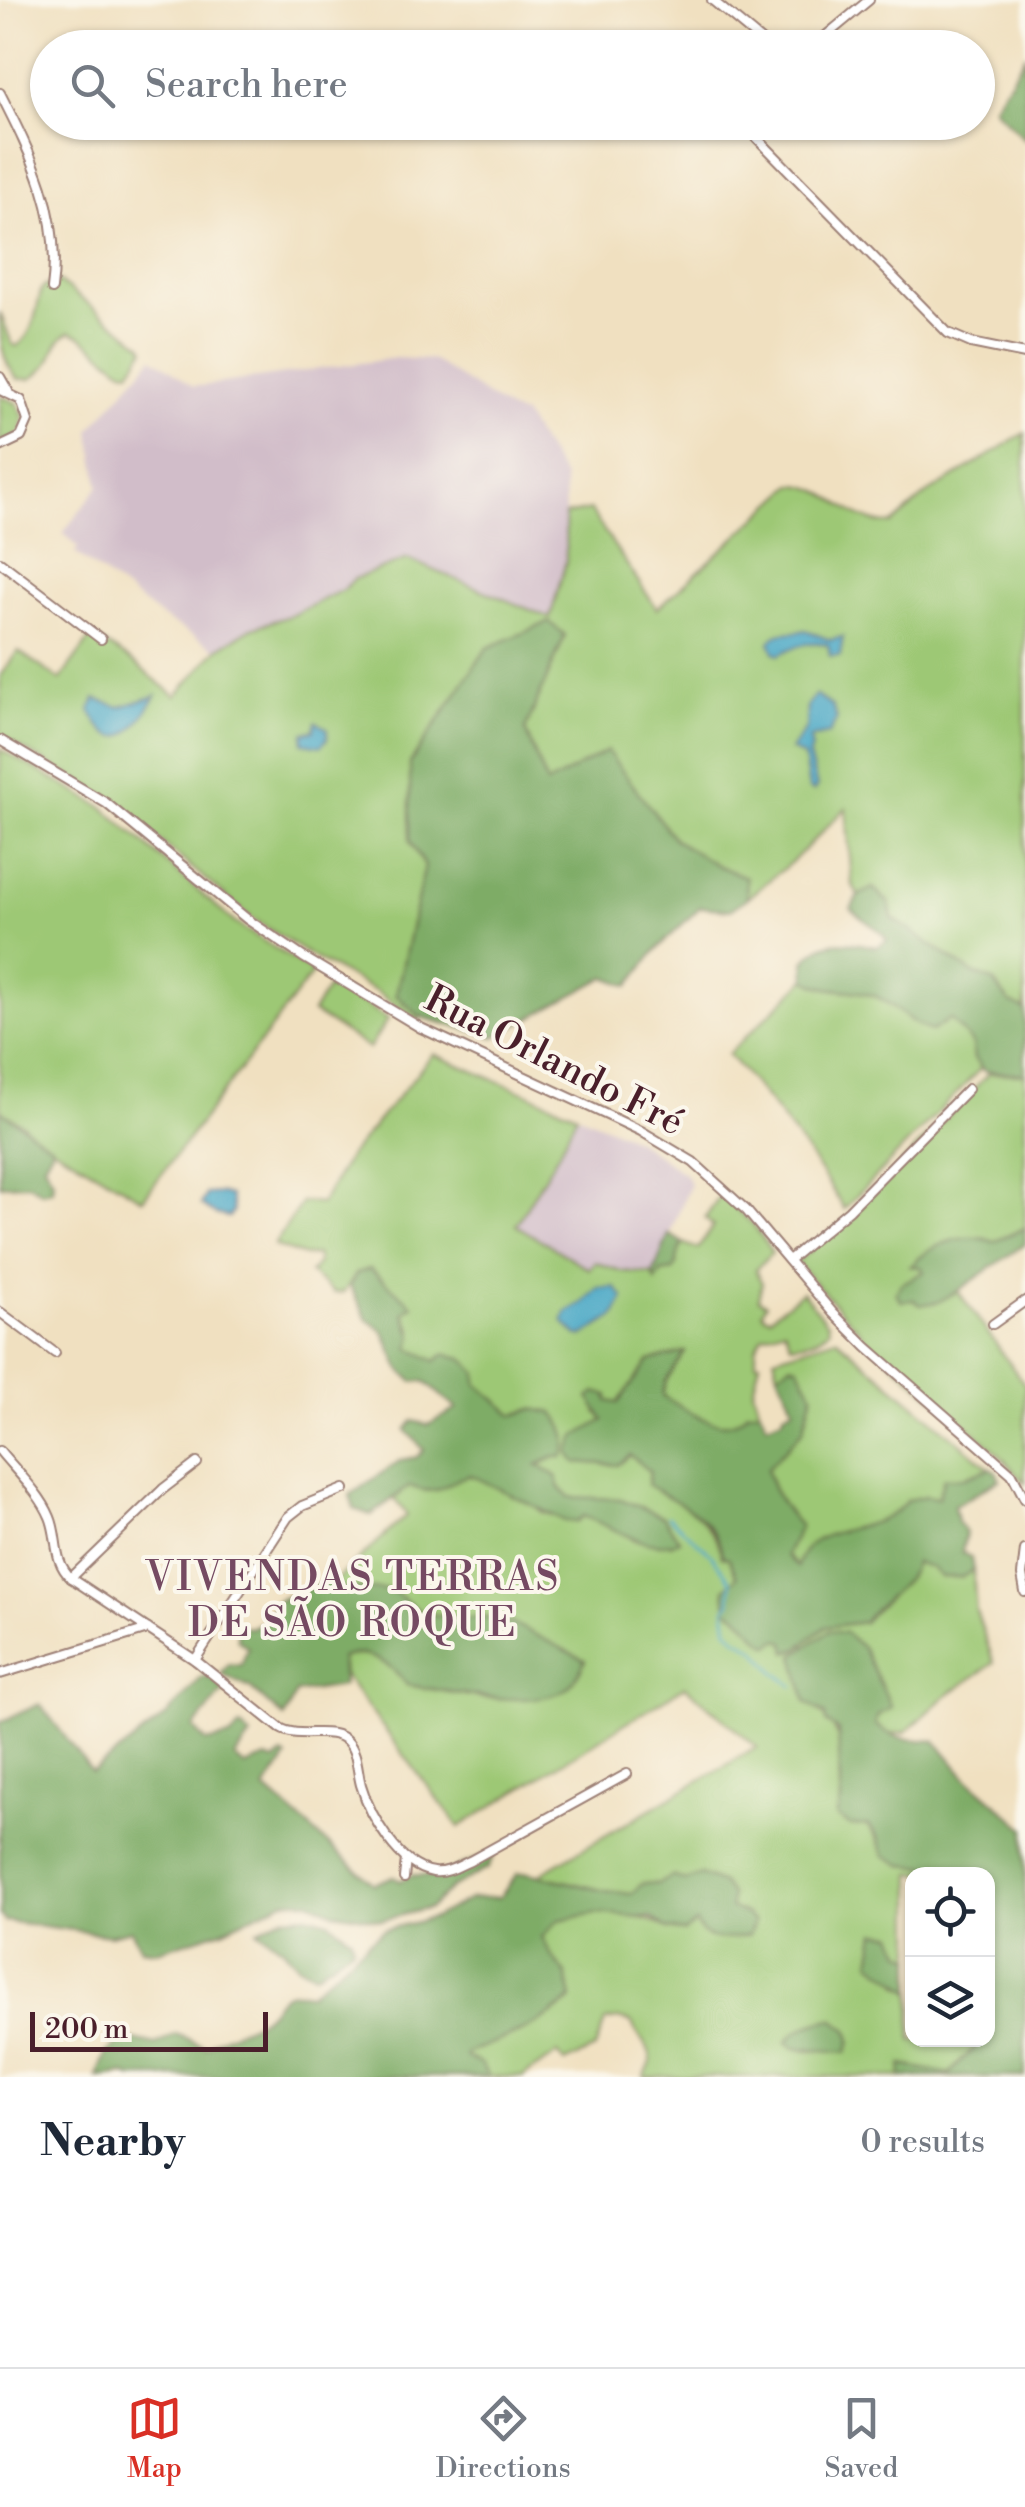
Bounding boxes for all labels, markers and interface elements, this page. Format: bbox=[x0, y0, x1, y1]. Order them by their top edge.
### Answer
search box bbox=[30, 30, 995, 140]
icon: search bbox=[65, 58, 120, 113]
text: Search here bbox=[145, 62, 348, 109]
street label: Rua Orlando Fré bbox=[417, 976, 691, 1146]
district label: VIVENDAS TERRAS DE SÃO ROQUE bbox=[144, 1553, 561, 1649]
map controls bbox=[905, 1867, 995, 2047]
button: locate bbox=[905, 1867, 995, 1957]
button: layers bbox=[905, 1957, 995, 2047]
scale bar bbox=[30, 2007, 268, 2052]
text: 200 m bbox=[45, 2012, 128, 2047]
text: Nearby bbox=[40, 2116, 185, 2169]
text: 0 results bbox=[860, 2122, 985, 2162]
tab: Map bbox=[127, 2391, 182, 2486]
tab: Directions bbox=[436, 2391, 571, 2486]
tab: Saved bbox=[825, 2391, 898, 2486]

